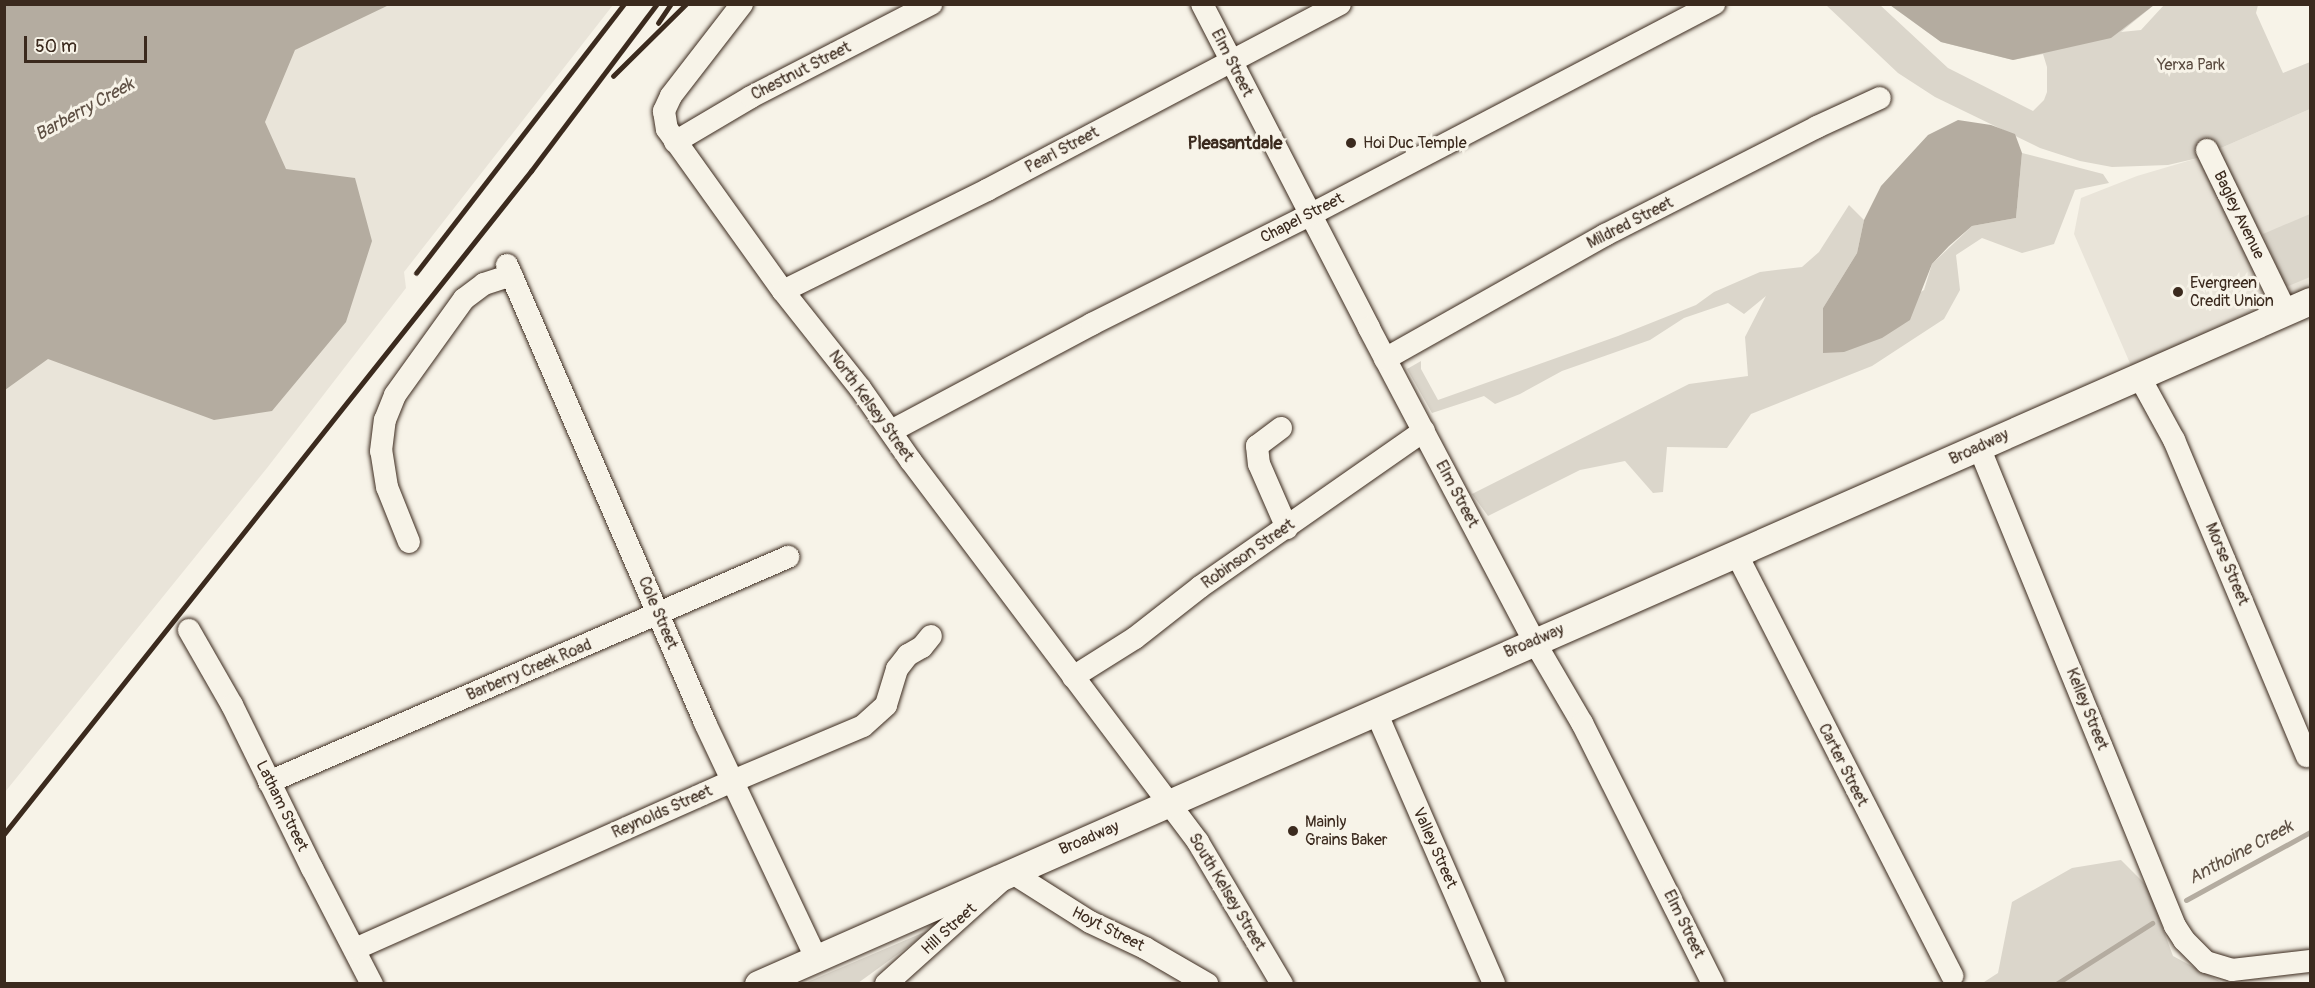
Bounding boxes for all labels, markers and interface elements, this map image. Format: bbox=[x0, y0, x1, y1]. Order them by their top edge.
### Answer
scale bar bbox=[27, 24, 150, 62]
street label: Elm Street bbox=[1207, 26, 1257, 100]
text: 50 m bbox=[35, 35, 77, 58]
street label: Chestnut Street bbox=[748, 38, 854, 104]
park label: Yerxa Park bbox=[2157, 55, 2225, 75]
water label: Barberry Creek bbox=[32, 74, 138, 146]
street label: Pearl Street bbox=[1022, 123, 1102, 177]
district label: Pleasantdale bbox=[1188, 133, 1282, 155]
place label: Hoi Duc Temple bbox=[1363, 133, 1467, 153]
marker: Hoi Duc Temple bbox=[1344, 136, 1358, 150]
street label: Bagley Avenue bbox=[2209, 168, 2269, 262]
street label: Chapel Street bbox=[1257, 189, 1347, 247]
street label: Mildred Street bbox=[1584, 193, 1676, 253]
place label: Evergreen Credit Union bbox=[2190, 273, 2274, 311]
marker: Evergreen Credit Union bbox=[2171, 285, 2185, 299]
street label: North Kelsey Street bbox=[824, 347, 918, 465]
street label: Broadway bbox=[1946, 425, 2012, 469]
street label: Elm Street bbox=[1431, 457, 1483, 531]
street label: Robinson Street bbox=[1198, 515, 1298, 593]
street label: Morse Street bbox=[2201, 520, 2253, 608]
street label: Cole Street bbox=[634, 574, 682, 652]
street label: Broadway bbox=[1501, 620, 1567, 662]
street label: Barberry Creek Road bbox=[464, 635, 594, 705]
street label: Kelley Street bbox=[2062, 665, 2112, 753]
street label: Carter Street bbox=[1814, 721, 1872, 809]
street label: Latham Street bbox=[252, 758, 312, 854]
street label: Reynolds Street bbox=[609, 781, 715, 843]
street label: Valley Street bbox=[1409, 805, 1461, 891]
place label: Mainly Grains Baker bbox=[1305, 812, 1388, 850]
water label: Anthoine Creek bbox=[2185, 816, 2297, 890]
street label: Broadway bbox=[1056, 817, 1122, 859]
marker: Mainly Grains Baker bbox=[1286, 824, 1300, 838]
street label: South Kelsey Street bbox=[1184, 830, 1270, 954]
street label: Elm Street bbox=[1659, 887, 1709, 961]
street label: Hill Street bbox=[918, 899, 980, 959]
street label: Hoyt Street bbox=[1069, 903, 1147, 955]

